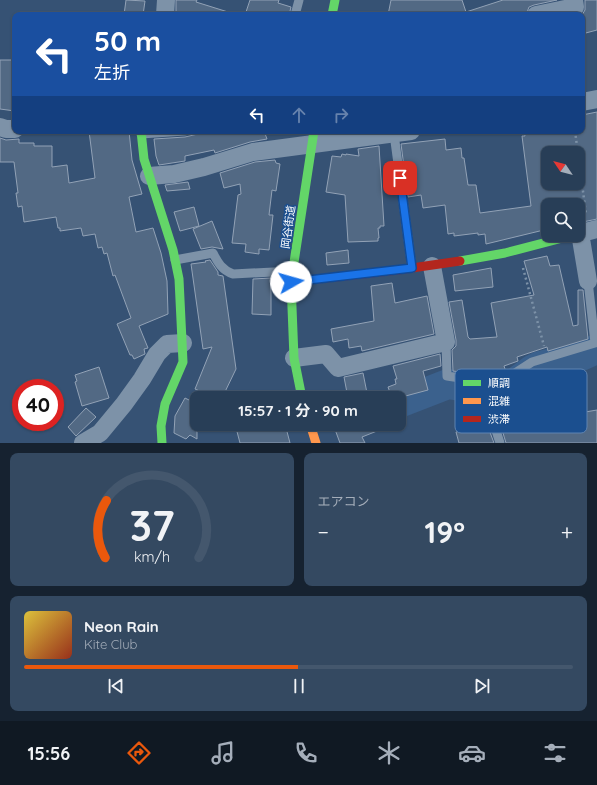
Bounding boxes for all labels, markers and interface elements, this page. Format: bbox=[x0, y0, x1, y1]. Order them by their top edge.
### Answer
text: 50 m bbox=[94, 23, 161, 58]
icon: left bbox=[28, 28, 80, 80]
text: 左折 bbox=[94, 61, 130, 84]
icon: left bbox=[246, 104, 268, 126]
icon: ahead bbox=[288, 104, 310, 126]
icon: right bbox=[330, 104, 352, 126]
north arrow bbox=[541, 146, 585, 190]
map controls bbox=[541, 146, 585, 242]
pin bbox=[383, 161, 417, 195]
icon: arrive bbox=[389, 167, 411, 189]
button: search bbox=[541, 198, 585, 242]
street label: 岡谷街道 bbox=[278, 204, 298, 250]
position arrow bbox=[270, 261, 312, 303]
legend bbox=[455, 369, 587, 433]
text: 順調 bbox=[488, 376, 510, 390]
speed limit sign: 40 bbox=[12, 379, 64, 431]
text: 混雑 bbox=[488, 394, 510, 408]
text: 15:57 · 1 分 · 90 m bbox=[238, 401, 358, 420]
text: 渋滞 bbox=[488, 412, 510, 426]
text: エアコン bbox=[318, 493, 370, 509]
text: 37 bbox=[129, 498, 174, 550]
text: 19° bbox=[425, 513, 465, 551]
text: − bbox=[318, 518, 329, 546]
text: + bbox=[561, 518, 573, 546]
text: km/h bbox=[134, 547, 170, 565]
text: Neon Rain bbox=[84, 617, 159, 636]
text: Kite Club bbox=[84, 636, 137, 652]
icon: previous bbox=[105, 675, 127, 697]
icon: pause bbox=[288, 675, 310, 697]
icon: next bbox=[471, 675, 493, 697]
icon: directions bbox=[125, 739, 153, 767]
icon: music bbox=[209, 739, 237, 767]
icon: phone bbox=[292, 739, 320, 767]
icon: climate bbox=[375, 739, 403, 767]
icon: car bbox=[458, 739, 486, 767]
icon: filters bbox=[541, 739, 569, 767]
text: 15:56 bbox=[28, 742, 70, 765]

